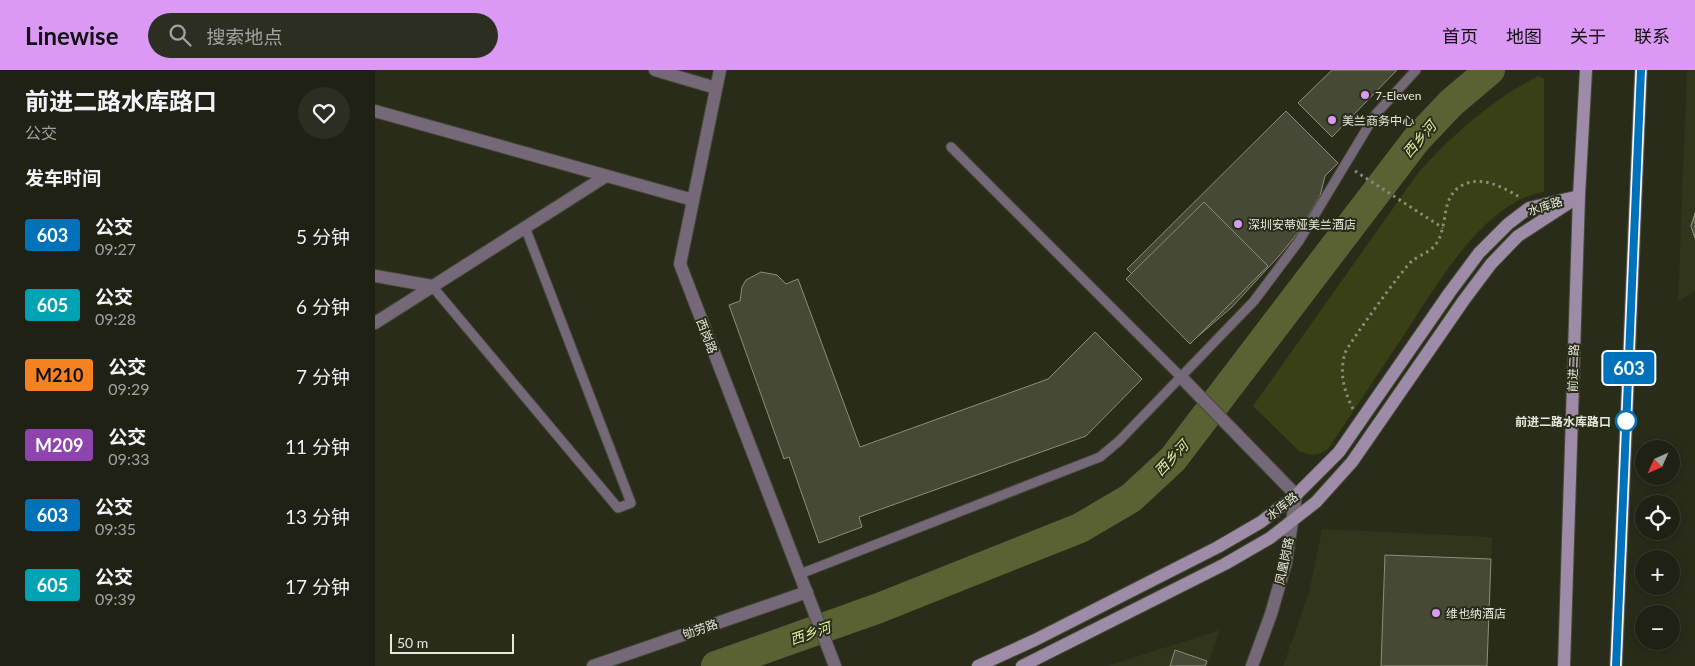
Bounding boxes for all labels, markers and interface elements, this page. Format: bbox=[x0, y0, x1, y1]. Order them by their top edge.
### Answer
search box bbox=[148, 13, 498, 58]
text: Linewise bbox=[25, 21, 118, 50]
icon: search bbox=[166, 21, 194, 49]
text: 搜索地点 bbox=[206, 25, 282, 48]
text: 首页 bbox=[1442, 25, 1478, 47]
text: 地图 bbox=[1506, 25, 1542, 47]
text: 关于 bbox=[1570, 25, 1606, 47]
text: 联系 bbox=[1634, 25, 1670, 47]
text: 前进二路水库路口 bbox=[25, 86, 217, 115]
button: heart bbox=[298, 87, 350, 139]
place label: 7-Eleven bbox=[1375, 88, 1421, 103]
marker: 7-Eleven bbox=[1359, 89, 1371, 101]
place label: 美兰商务中心 bbox=[1342, 113, 1414, 128]
marker: 美兰商务中心 bbox=[1326, 114, 1338, 126]
water label: 西乡河 bbox=[1399, 115, 1441, 160]
text: 公交 bbox=[25, 123, 57, 142]
text: 发车时间 bbox=[25, 166, 101, 189]
street label: 水库路 bbox=[1526, 193, 1564, 219]
text: 公交 bbox=[95, 215, 133, 238]
place label: 深圳安蒂娅美兰酒店 bbox=[1248, 217, 1356, 232]
marker: 深圳安蒂娅美兰酒店 bbox=[1232, 218, 1244, 230]
text: 603 bbox=[37, 224, 68, 246]
text: 5 分钟 bbox=[296, 225, 350, 248]
text: 09:27 bbox=[95, 239, 136, 258]
text: 公交 bbox=[95, 285, 133, 308]
text: 605 bbox=[37, 294, 68, 316]
text: 6 分钟 bbox=[296, 295, 350, 318]
text: 09:28 bbox=[95, 309, 136, 328]
street label: 西岗路 bbox=[694, 317, 720, 355]
street label: 前进二路 bbox=[1565, 344, 1581, 392]
line badge: 603 bbox=[1600, 352, 1658, 384]
text: 公交 bbox=[108, 355, 146, 378]
text: 603 bbox=[1613, 357, 1645, 379]
text: M210 bbox=[35, 364, 83, 386]
text: 7 分钟 bbox=[296, 365, 350, 388]
text: 09:29 bbox=[108, 379, 149, 398]
marker: 前进二路水库路口 bbox=[1615, 410, 1637, 432]
place label: 前进二路水库路口 bbox=[1515, 414, 1611, 429]
text: 公交 bbox=[108, 425, 146, 448]
text: M209 bbox=[35, 434, 83, 456]
text: 11 分钟 bbox=[285, 435, 350, 458]
water label: 西乡河 bbox=[1150, 435, 1194, 479]
north arrow bbox=[1635, 440, 1680, 485]
map controls bbox=[1635, 440, 1680, 650]
text: 09:33 bbox=[108, 449, 149, 468]
street label: 水库路 bbox=[1263, 489, 1301, 523]
text: 公交 bbox=[95, 495, 133, 518]
button: locate bbox=[1635, 495, 1680, 540]
text: 603 bbox=[37, 504, 68, 526]
text: 13 分钟 bbox=[285, 505, 350, 528]
text: 09:35 bbox=[95, 519, 136, 538]
street label: 凤凰岗路 bbox=[1272, 536, 1296, 586]
button: + bbox=[1635, 550, 1680, 595]
text: 公交 bbox=[95, 565, 133, 588]
text: 605 bbox=[37, 574, 68, 596]
text: 17 分钟 bbox=[285, 575, 350, 598]
text: 09:39 bbox=[95, 589, 136, 608]
button: − bbox=[1635, 605, 1680, 650]
place label: 维也纳酒店 bbox=[1446, 606, 1506, 621]
marker: 维也纳酒店 bbox=[1430, 607, 1442, 619]
street label: 劬劳路 bbox=[681, 616, 719, 642]
water label: 西乡河 bbox=[787, 617, 835, 648]
scale bar bbox=[390, 631, 514, 654]
text: 50 m bbox=[397, 634, 428, 651]

